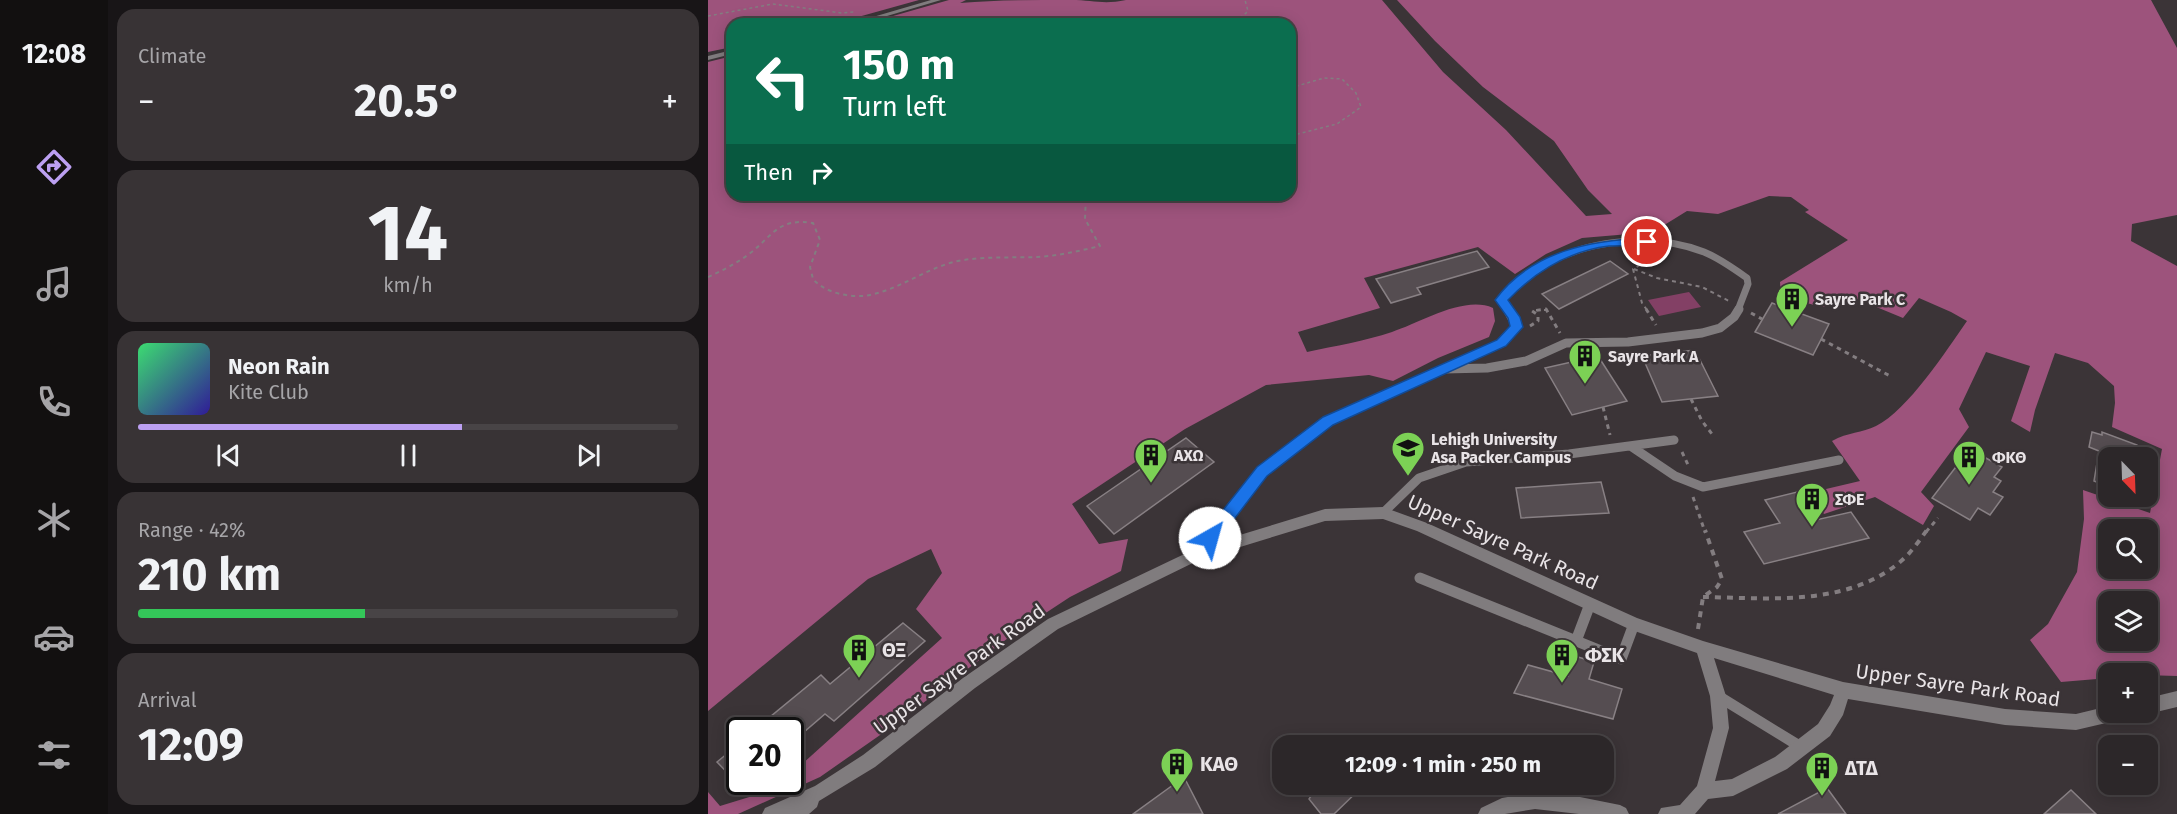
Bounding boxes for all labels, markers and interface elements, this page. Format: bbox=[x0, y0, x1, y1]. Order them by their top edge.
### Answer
text: 12:08 bbox=[22, 38, 86, 70]
text: 150 m bbox=[843, 40, 955, 90]
icon: left bbox=[744, 42, 822, 120]
text: Climate bbox=[138, 44, 206, 68]
text: 20.5° bbox=[354, 74, 462, 128]
text: − bbox=[138, 82, 155, 122]
text: + bbox=[662, 82, 678, 122]
text: Turn left bbox=[843, 91, 946, 123]
icon: directions bbox=[33, 146, 75, 188]
icon: right bbox=[805, 156, 838, 189]
text: Then bbox=[744, 159, 793, 186]
text: 14 bbox=[368, 187, 448, 281]
pin bbox=[1621, 216, 1672, 267]
icon: arrive bbox=[1630, 225, 1663, 258]
icon: music bbox=[33, 263, 75, 305]
text: km/h bbox=[383, 273, 433, 297]
building icon: Sayre Park C bbox=[1774, 281, 1810, 328]
place label: Sayre Park C bbox=[1815, 290, 1906, 309]
building icon: Sayre Park A bbox=[1567, 338, 1603, 385]
place label: Sayre Park A bbox=[1608, 347, 1699, 366]
text: Neon Rain bbox=[228, 353, 330, 380]
text: Kite Club bbox=[228, 380, 309, 404]
icon: phone bbox=[33, 381, 75, 423]
school or university icon: Lehigh University Asa Packer Campus bbox=[1390, 430, 1426, 477]
place label: Lehigh University Asa Packer Campus bbox=[1430, 430, 1571, 467]
building icon: ΑΧΩ bbox=[1133, 437, 1169, 484]
icon: previous bbox=[212, 439, 245, 472]
icon: pause bbox=[392, 439, 425, 472]
icon: next bbox=[572, 439, 605, 472]
building icon: ΦΚΘ bbox=[1951, 439, 1987, 486]
place label: ΑΧΩ bbox=[1173, 446, 1204, 465]
north arrow bbox=[2098, 447, 2158, 507]
map controls bbox=[2098, 447, 2158, 795]
place label: ΦΚΘ bbox=[1992, 448, 2026, 467]
building icon: ΣΦΕ bbox=[1794, 481, 1830, 528]
street label: Upper Sayre Park Road bbox=[1404, 489, 1602, 595]
place label: ΣΦΕ bbox=[1835, 490, 1864, 509]
icon: climate bbox=[33, 499, 75, 541]
position arrow bbox=[1178, 506, 1242, 570]
text: Range · 42% bbox=[138, 518, 246, 542]
button: search bbox=[2098, 519, 2158, 579]
text: 210 km bbox=[138, 548, 281, 602]
button: layers bbox=[2098, 591, 2158, 651]
street label: Upper Sayre Park Road bbox=[868, 599, 1050, 739]
icon: car bbox=[33, 616, 75, 658]
building icon: ΘΞ bbox=[841, 632, 877, 679]
building icon: ΦΣK bbox=[1544, 637, 1580, 684]
place label: ΘΞ bbox=[882, 638, 906, 662]
place label: ΦΣK bbox=[1585, 643, 1625, 667]
street label: Upper Sayre Park Road bbox=[1854, 659, 2062, 711]
button: + bbox=[2098, 663, 2158, 723]
text: Arrival bbox=[138, 688, 197, 712]
speed limit sign: 20 bbox=[726, 717, 804, 795]
text: 12:09 bbox=[138, 718, 244, 772]
icon: filters bbox=[33, 734, 75, 776]
button: − bbox=[2098, 735, 2158, 795]
building icon: ΚΑΘ bbox=[1159, 746, 1195, 793]
building icon: ΔΤΔ bbox=[1804, 750, 1840, 797]
text: 12:09 · 1 min · 250 m bbox=[1345, 751, 1541, 778]
place label: ΚΑΘ bbox=[1200, 752, 1238, 776]
place label: ΔΤΔ bbox=[1844, 756, 1879, 780]

